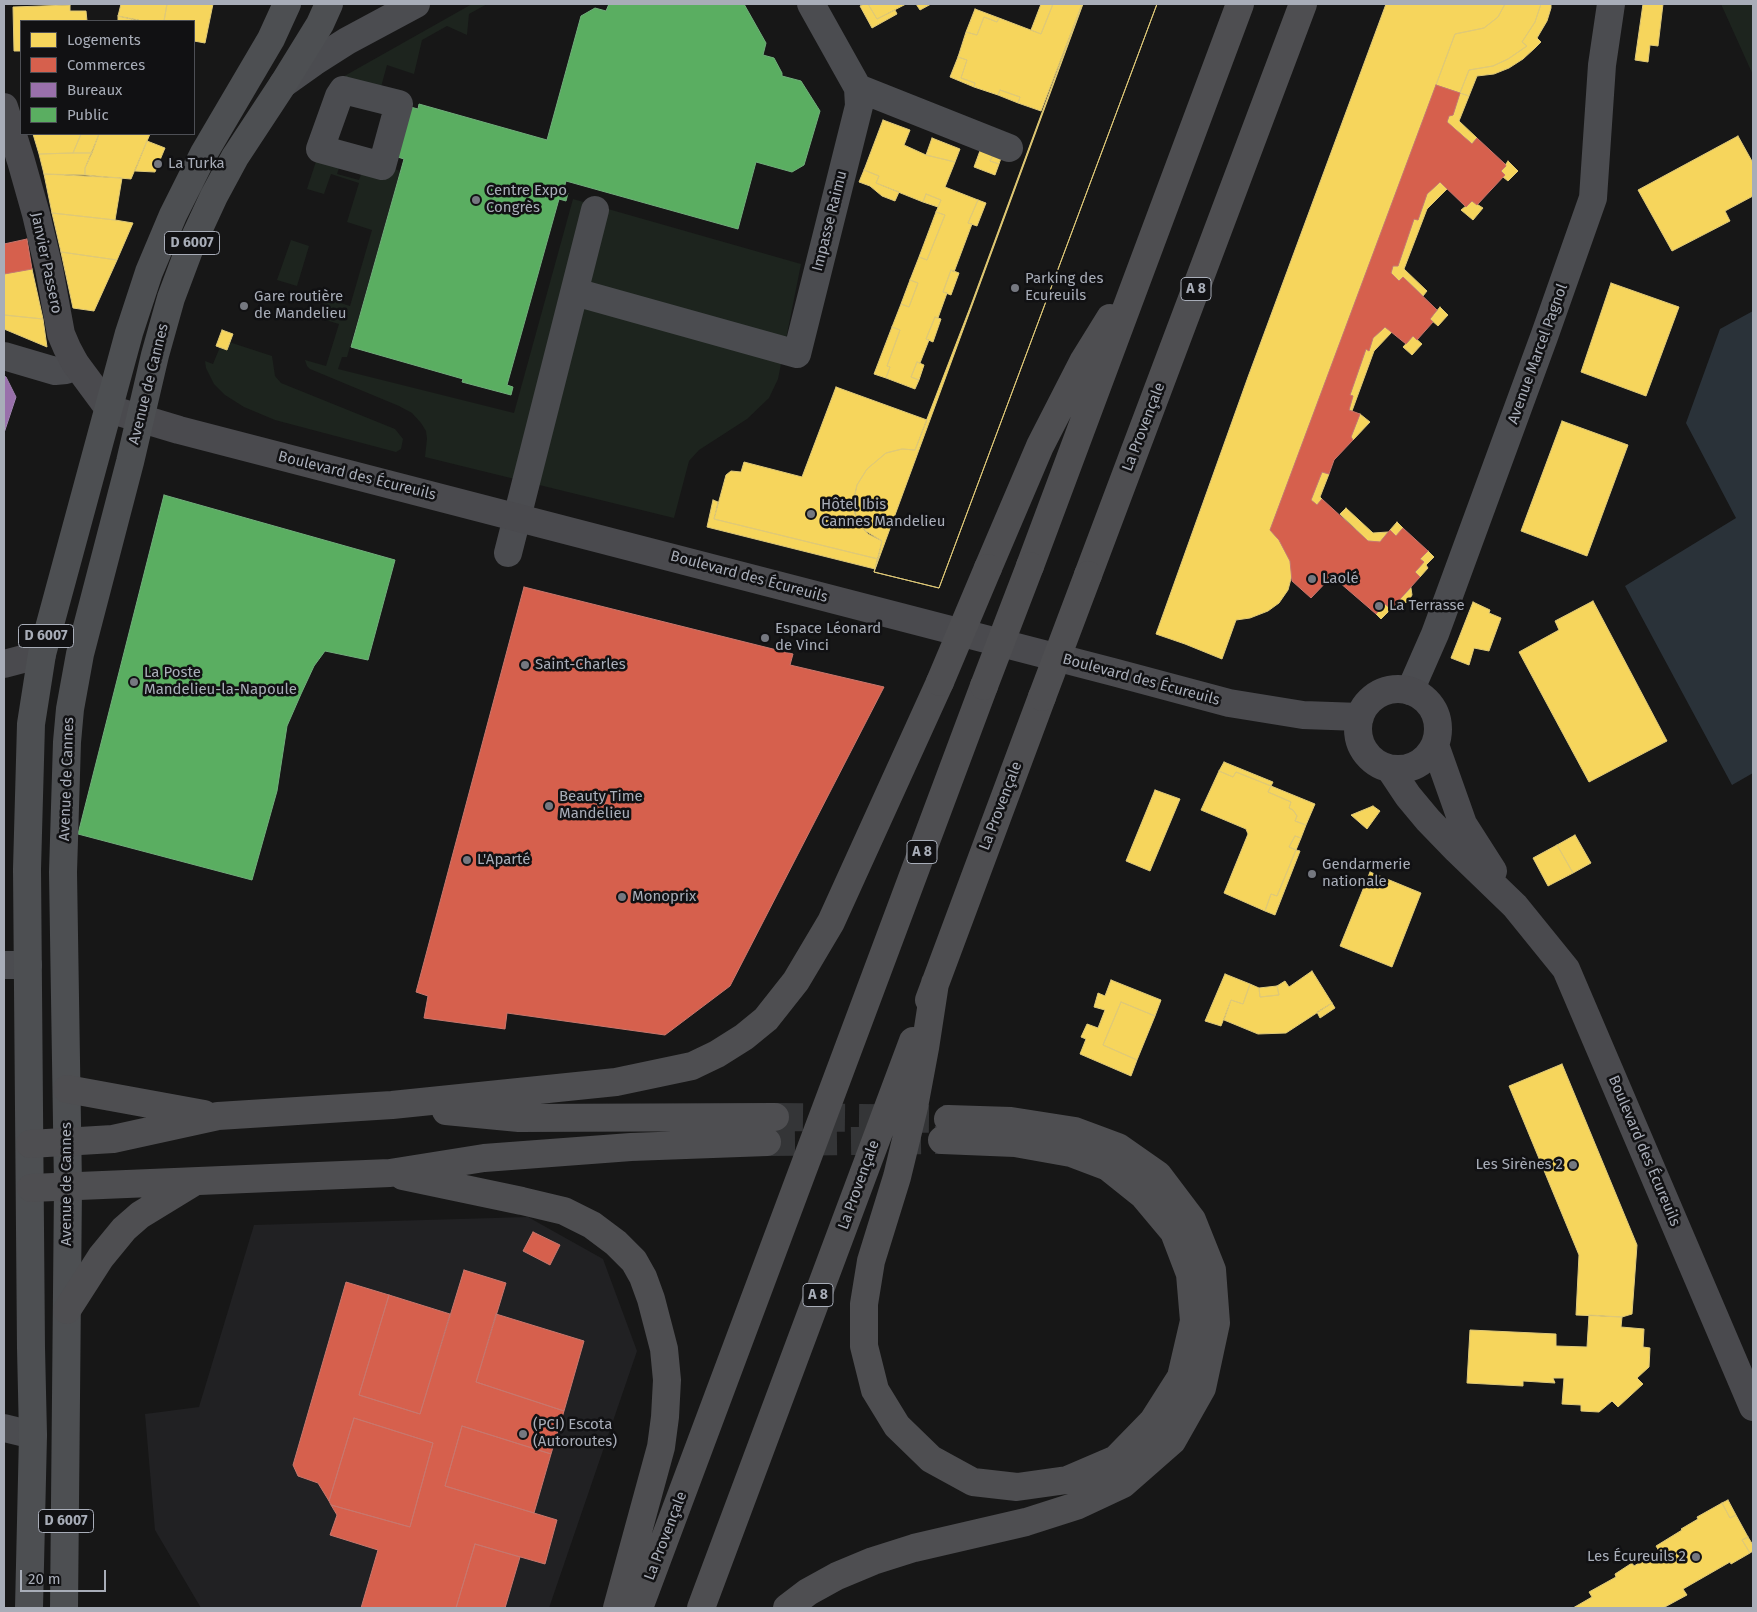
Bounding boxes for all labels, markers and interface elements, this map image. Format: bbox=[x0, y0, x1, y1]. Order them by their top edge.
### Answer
legend bbox=[20, 20, 195, 135]
text: Logements bbox=[67, 31, 141, 49]
text: Commerces bbox=[67, 56, 145, 74]
text: Bureaux bbox=[67, 81, 122, 99]
text: Public bbox=[67, 106, 109, 124]
place label: La Turka bbox=[168, 155, 225, 173]
marker: La Turka bbox=[152, 158, 164, 170]
street label: Impasse Raimu bbox=[809, 169, 851, 273]
place label: Centre Expo Congrès bbox=[486, 182, 567, 217]
marker: Centre Expo Congrès bbox=[470, 194, 482, 206]
street label: Janvier Passero bbox=[26, 211, 66, 315]
road number: D 6007 bbox=[164, 232, 220, 254]
place label: Parking des Ecureuils bbox=[1025, 270, 1103, 305]
road number: A 8 bbox=[1181, 278, 1211, 300]
street label: Avenue Marcel Pagnol bbox=[1504, 281, 1572, 427]
marker: Parking des Ecureuils bbox=[1009, 282, 1021, 294]
place label: Gare routière de Mandelieu bbox=[254, 288, 346, 323]
marker: Gare routière de Mandelieu bbox=[238, 300, 250, 312]
street label: Avenue de Cannes bbox=[125, 322, 173, 446]
street label: La Provençale bbox=[1119, 380, 1169, 474]
street label: Boulevard des Écureuils bbox=[276, 448, 438, 504]
place label: Hôtel Ibis Cannes Mandelieu bbox=[821, 496, 945, 531]
marker: Hôtel Ibis Cannes Mandelieu bbox=[805, 508, 817, 520]
street label: Boulevard des Écureuils bbox=[668, 547, 830, 607]
place label: Laolé bbox=[1322, 570, 1359, 588]
marker: Laolé bbox=[1306, 573, 1318, 585]
place label: La Terrasse bbox=[1389, 597, 1465, 615]
marker: La Terrasse bbox=[1373, 600, 1385, 612]
place label: Espace Léonard de Vinci bbox=[775, 620, 881, 655]
road number: D 6007 bbox=[18, 624, 74, 648]
marker: Espace Léonard de Vinci bbox=[759, 632, 771, 644]
street label: Boulevard des Écureuils bbox=[1060, 650, 1222, 710]
place label: Saint-Charles bbox=[535, 656, 626, 674]
marker: Saint-Charles bbox=[519, 659, 531, 671]
place label: La Poste Mandelieu-la-Napoule bbox=[144, 664, 297, 699]
marker: La Poste Mandelieu-la-Napoule bbox=[128, 676, 140, 688]
street label: Avenue de Cannes bbox=[56, 717, 78, 841]
street label: La Provençale bbox=[976, 759, 1026, 853]
place label: Beauty Time Mandelieu bbox=[559, 788, 643, 823]
marker: Beauty Time Mandelieu bbox=[543, 800, 555, 812]
road number: A 8 bbox=[907, 840, 937, 864]
place label: L'Aparté bbox=[477, 851, 530, 869]
marker: L'Aparté bbox=[461, 854, 473, 866]
place label: Gendarmerie nationale bbox=[1322, 856, 1411, 891]
marker: Gendarmerie nationale bbox=[1306, 868, 1318, 880]
place label: Monoprix bbox=[632, 888, 696, 906]
marker: Monoprix bbox=[616, 891, 628, 903]
street label: Boulevard des Écureuils bbox=[1604, 1073, 1684, 1229]
street label: Avenue de Cannes bbox=[58, 1122, 76, 1246]
street label: La Provençale bbox=[835, 1138, 883, 1232]
place label: Les Sirènes 2 bbox=[1475, 1156, 1563, 1174]
marker: Les Sirènes 2 bbox=[1567, 1159, 1579, 1171]
road number: A 8 bbox=[803, 1284, 833, 1306]
place label: (PCI) Escota (Autoroutes) bbox=[533, 1416, 617, 1451]
marker: (PCI) Escota (Autoroutes) bbox=[517, 1428, 529, 1440]
street label: La Provençale bbox=[641, 1489, 691, 1583]
road number: D 6007 bbox=[38, 1510, 94, 1532]
place label: Les Écureuils 2 bbox=[1587, 1548, 1686, 1566]
marker: Les Écureuils 2 bbox=[1690, 1551, 1702, 1563]
scale bar bbox=[22, 1560, 109, 1592]
text: 20 m bbox=[28, 1570, 61, 1588]

